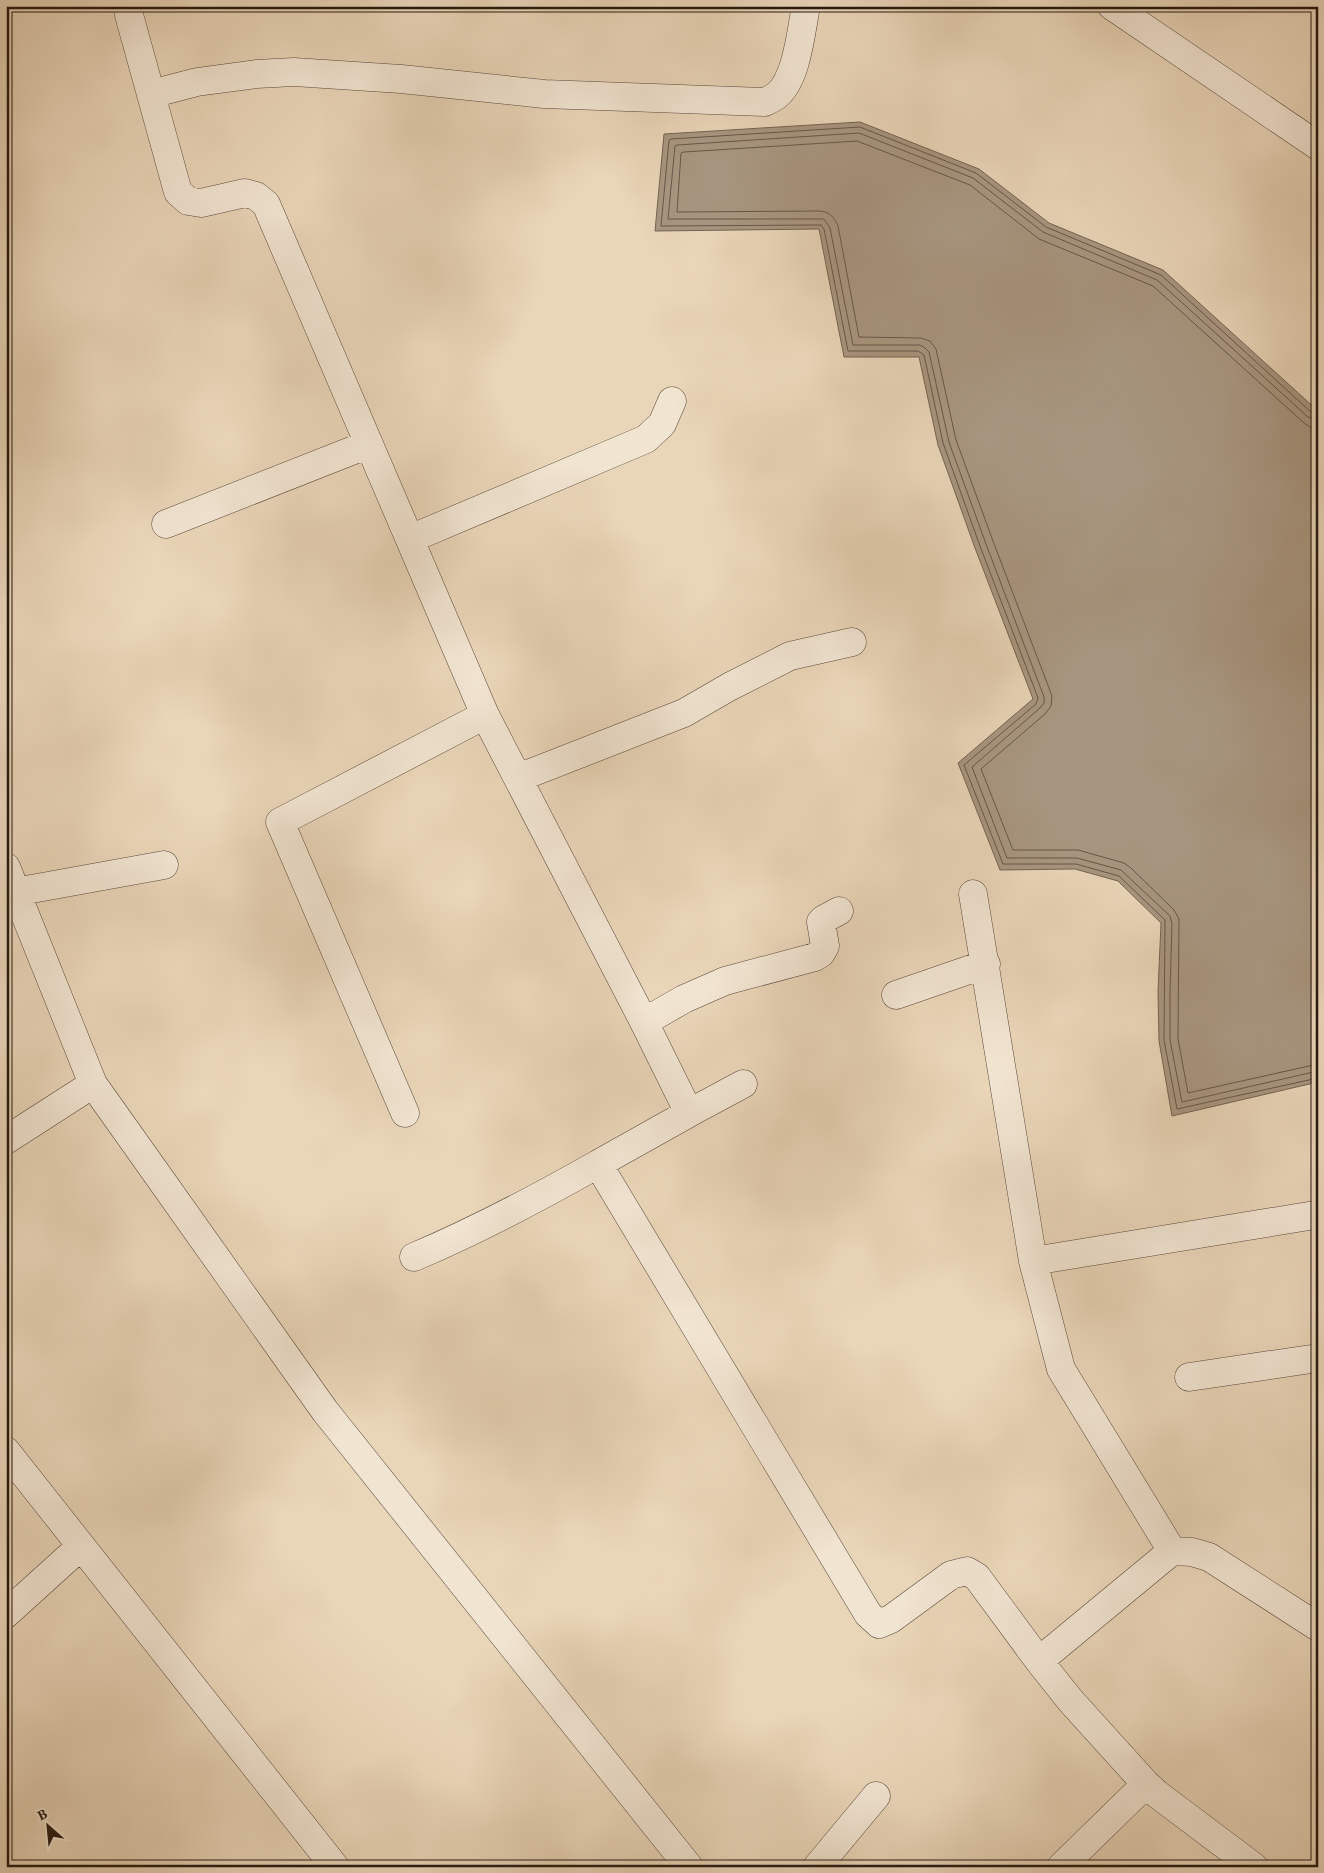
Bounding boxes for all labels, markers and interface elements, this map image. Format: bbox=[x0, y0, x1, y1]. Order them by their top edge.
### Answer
north arrow bbox=[22, 1800, 72, 1850]
text: B bbox=[34, 1804, 50, 1824]

